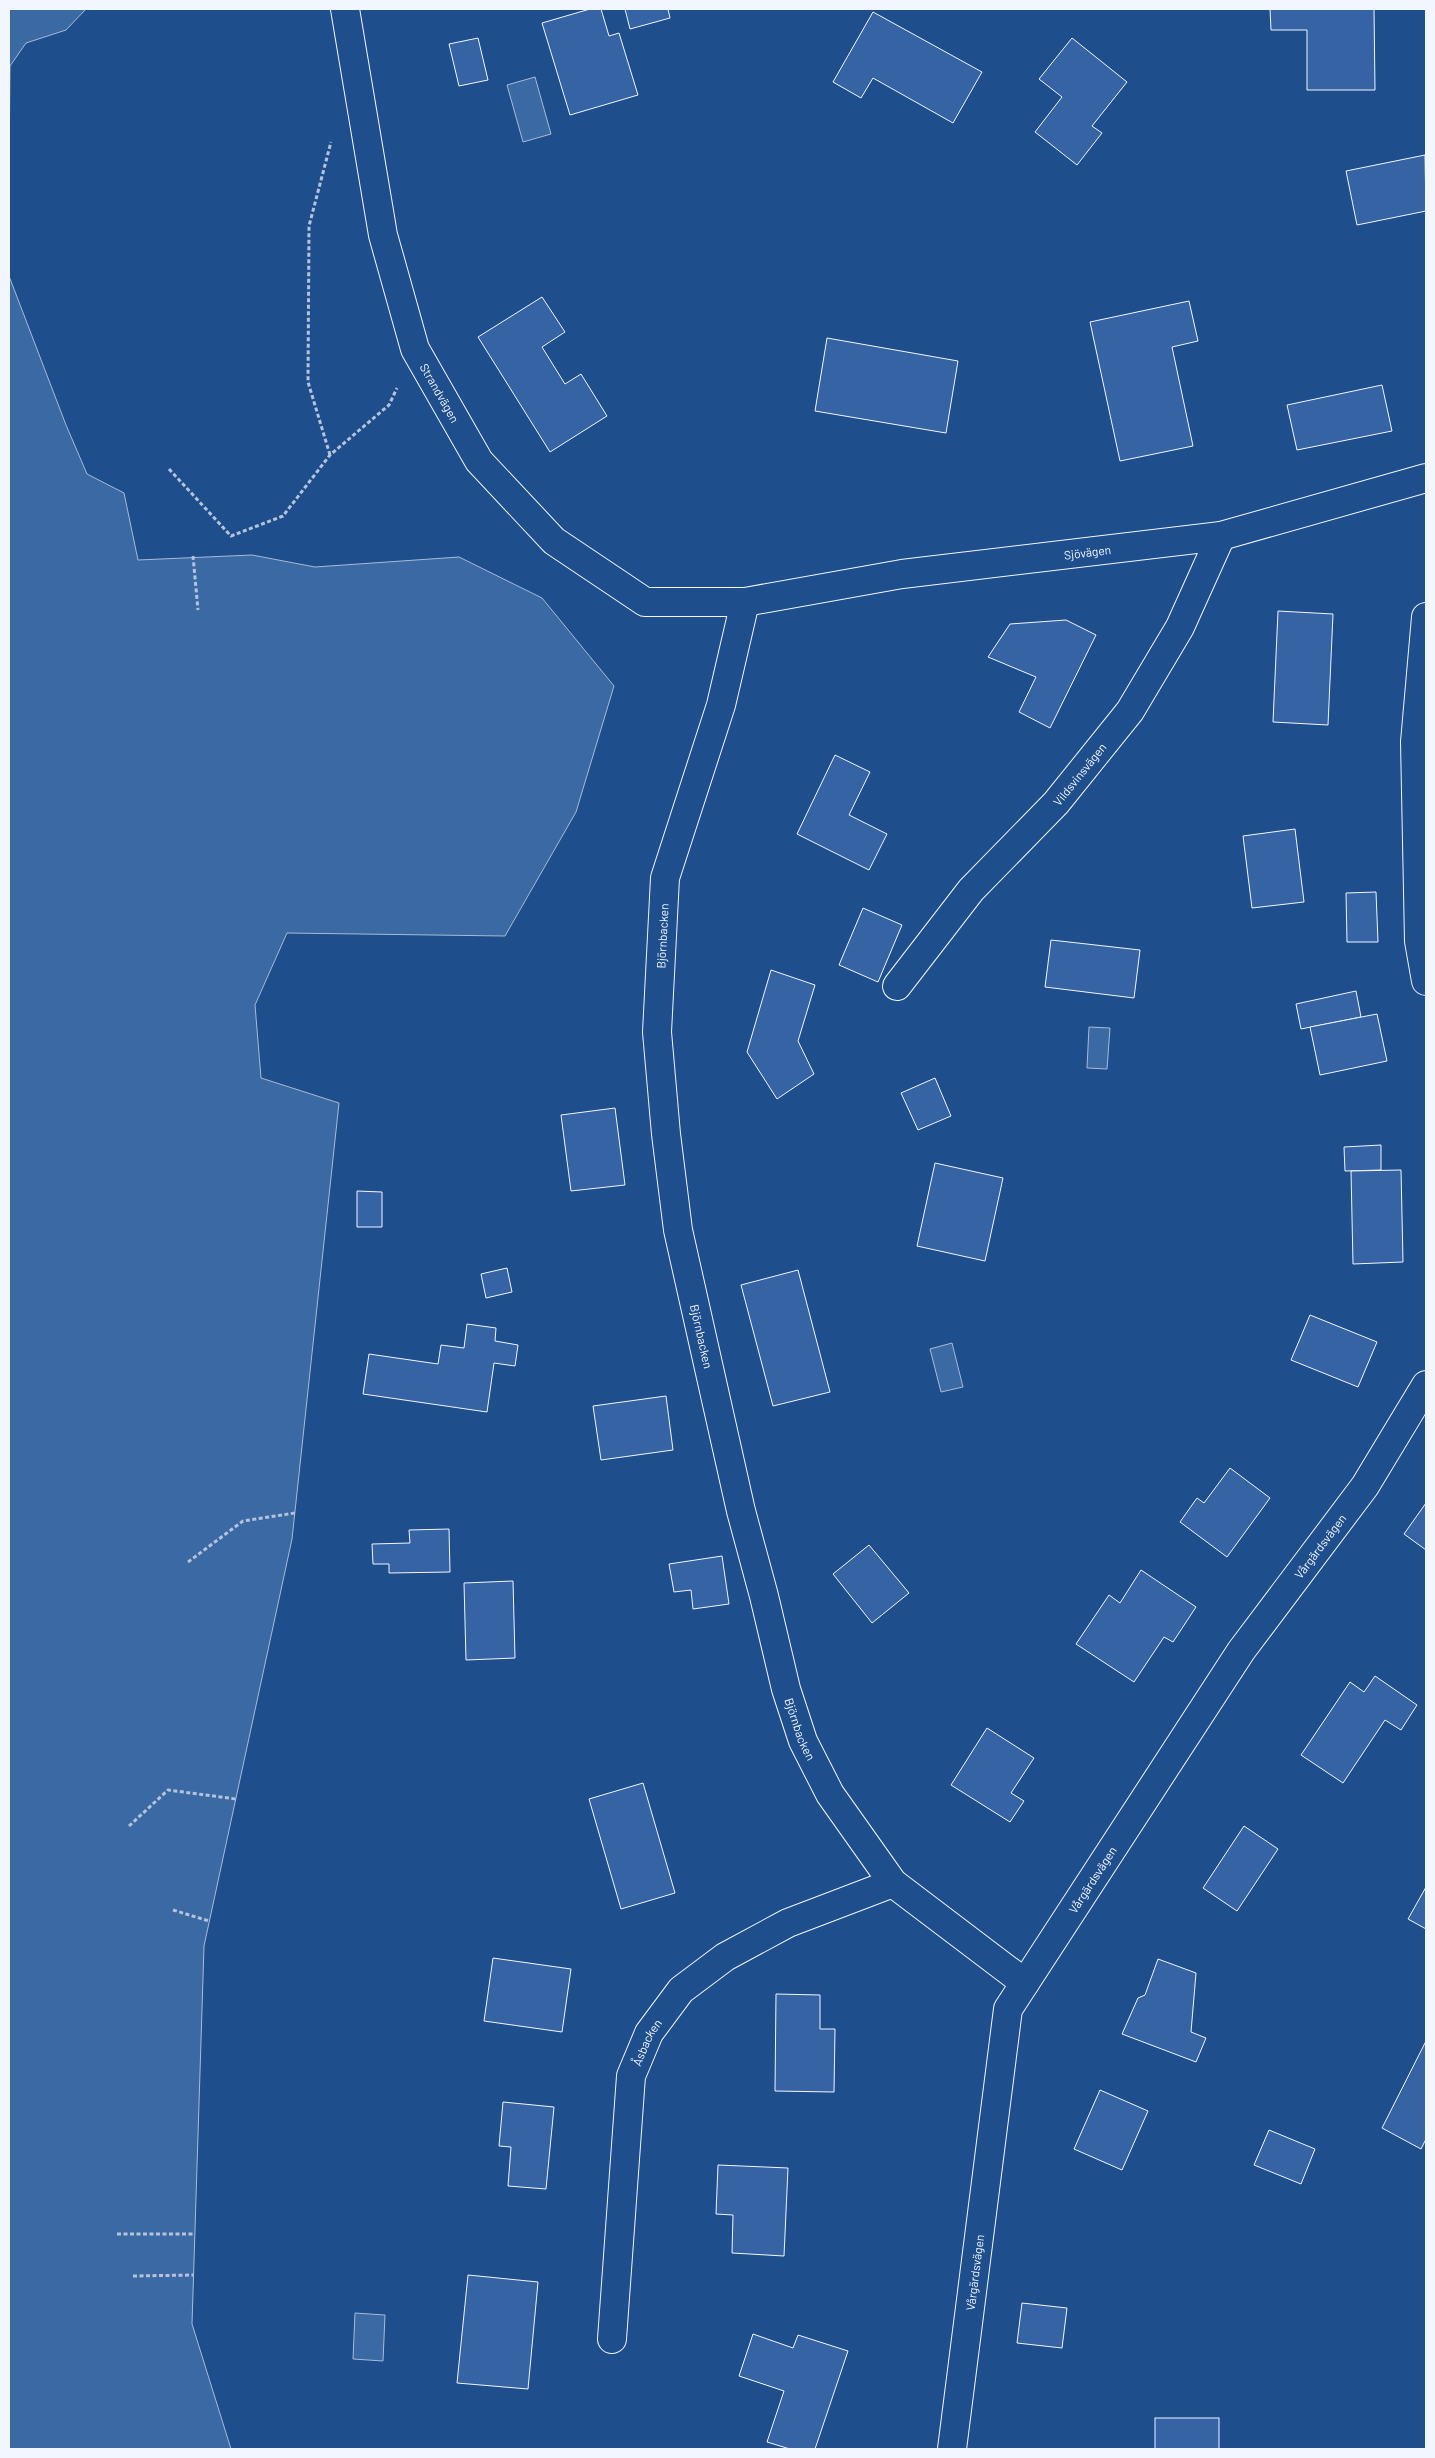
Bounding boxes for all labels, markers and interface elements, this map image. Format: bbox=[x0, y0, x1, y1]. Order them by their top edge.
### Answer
street label: Strandvägen bbox=[418, 361, 462, 425]
street label: Sjövägen bbox=[1063, 542, 1112, 562]
street label: Vildsvinsvägen bbox=[1050, 740, 1109, 808]
street label: Björnbacken bbox=[653, 903, 671, 969]
street label: Björnbacken bbox=[688, 1303, 716, 1370]
street label: Vårgärdsvägen bbox=[1291, 1511, 1349, 1581]
street label: Björnbacken bbox=[782, 1696, 819, 1762]
street label: Vårgärdsvägen bbox=[1065, 1844, 1119, 1916]
street label: Åsbacken bbox=[629, 2016, 664, 2068]
street label: Vårgärdsvägen bbox=[963, 2234, 986, 2311]

